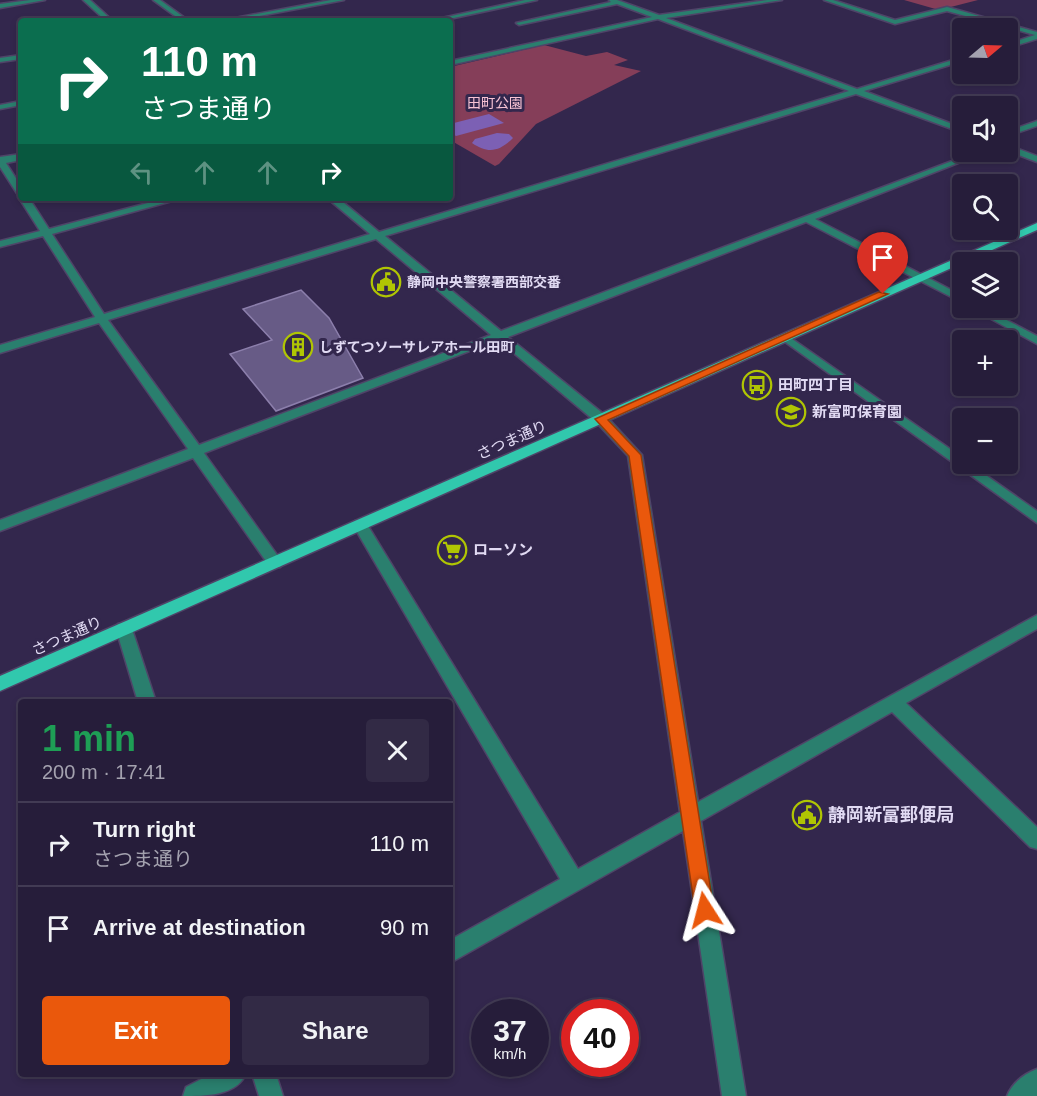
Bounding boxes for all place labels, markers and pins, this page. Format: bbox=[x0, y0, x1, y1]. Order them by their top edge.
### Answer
pin bbox=[857, 232, 908, 294]
public building icon: 静岡中央警察署西部交番 bbox=[370, 266, 402, 298]
place label: 静岡中央警察署西部交番 bbox=[407, 274, 561, 290]
building icon: しずてつソーサレアホール田町 bbox=[282, 331, 314, 363]
place label: しずてつソーサレアホール田町 bbox=[319, 339, 514, 355]
bus stop icon: 田町四丁目 bbox=[741, 369, 773, 401]
place label: 田町四丁目 bbox=[778, 376, 853, 393]
school or university icon: 新富町保育園 bbox=[775, 396, 807, 428]
place label: 新富町保育園 bbox=[812, 403, 902, 420]
supermarket icon: ローソン bbox=[436, 534, 468, 566]
place label: ローソン bbox=[473, 541, 533, 558]
public building icon: 静岡新富郵便局 bbox=[791, 799, 823, 831]
place label: 静岡新富郵便局 bbox=[828, 805, 954, 825]

